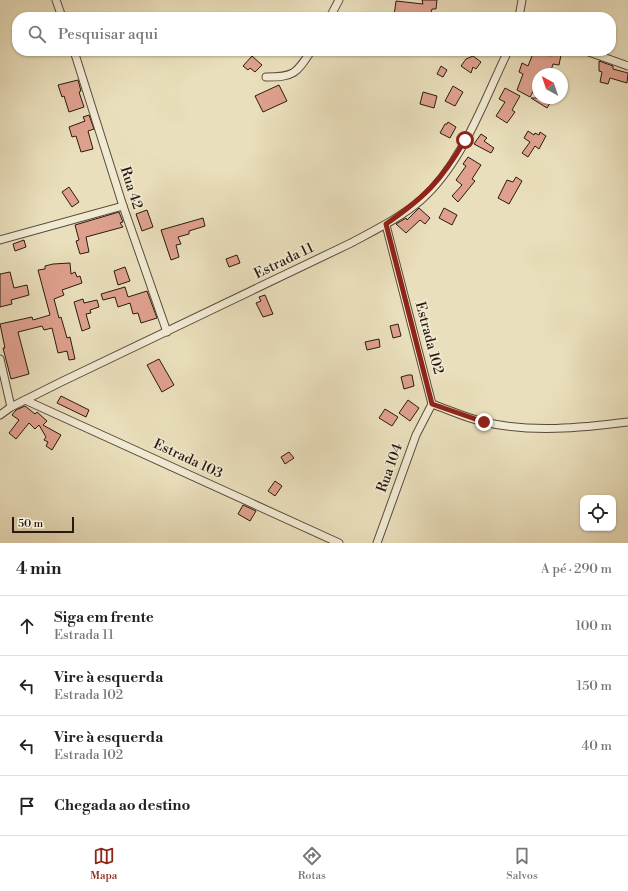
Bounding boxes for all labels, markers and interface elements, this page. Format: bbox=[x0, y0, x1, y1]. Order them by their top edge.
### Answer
search box bbox=[12, 12, 616, 56]
icon: search bbox=[26, 23, 48, 45]
text: Pesquisar aqui bbox=[58, 25, 158, 44]
north arrow bbox=[532, 68, 568, 104]
route start bbox=[456, 131, 474, 149]
street label: Rua 42 bbox=[116, 164, 146, 212]
street label: Estrada 11 bbox=[251, 239, 317, 283]
street label: Estrada 102 bbox=[411, 300, 447, 376]
route end bbox=[475, 413, 493, 431]
street label: Estrada 103 bbox=[150, 435, 226, 483]
street label: Rua 104 bbox=[373, 441, 407, 495]
map controls bbox=[580, 495, 616, 531]
button: locate bbox=[580, 495, 616, 531]
scale bar bbox=[12, 515, 74, 534]
text: 50 m bbox=[18, 517, 43, 531]
text: 4 min bbox=[16, 558, 61, 580]
text: A pé · 290 m bbox=[541, 561, 612, 577]
text: Siga em frente bbox=[54, 608, 154, 627]
icon: ahead bbox=[16, 615, 38, 637]
text: 100 m bbox=[576, 618, 612, 634]
text: Estrada 11 bbox=[54, 627, 114, 643]
text: Vire à esquerda bbox=[54, 668, 163, 687]
icon: left bbox=[16, 675, 38, 697]
text: 150 m bbox=[577, 678, 612, 694]
text: Estrada 102 bbox=[54, 687, 123, 703]
text: Vire à esquerda bbox=[54, 728, 163, 747]
icon: left bbox=[16, 735, 38, 757]
text: 40 m bbox=[582, 738, 612, 754]
text: Estrada 102 bbox=[54, 747, 123, 763]
icon: arrive bbox=[16, 795, 38, 817]
text: Chegada ao destino bbox=[54, 796, 190, 815]
tab: Mapa bbox=[90, 845, 117, 883]
tab: Rotas bbox=[298, 845, 326, 883]
tab: Salvos bbox=[506, 845, 538, 883]

